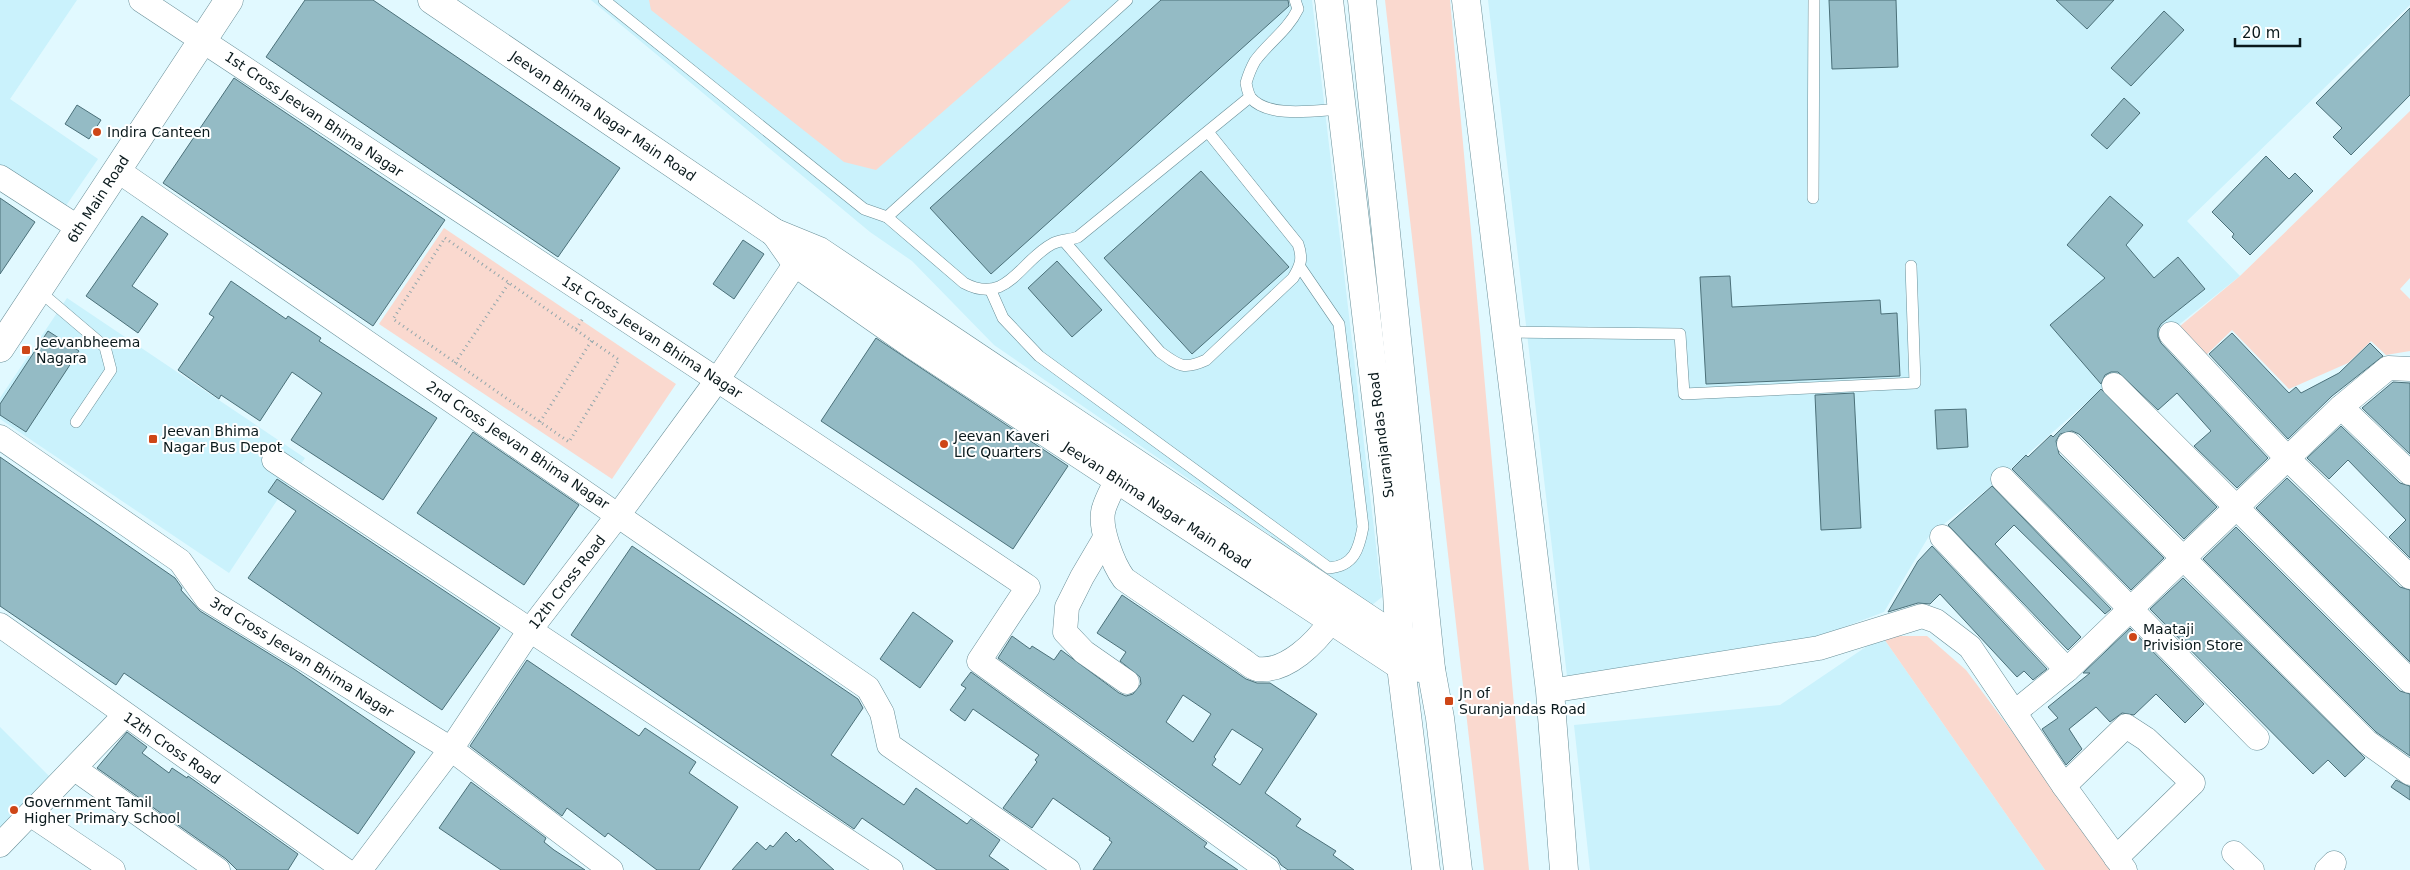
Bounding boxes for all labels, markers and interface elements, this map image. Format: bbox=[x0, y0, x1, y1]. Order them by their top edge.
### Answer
scale bar bbox=[2235, 15, 2300, 47]
text: 20 m bbox=[2242, 24, 2280, 42]
street label: Jeevan Bhima Nagar Main Road bbox=[506, 47, 699, 184]
street label: 1st Cross Jeevan Bhima Nagar bbox=[222, 48, 406, 180]
place label: Indira Canteen bbox=[107, 124, 210, 140]
marker: Indira Canteen bbox=[91, 126, 103, 138]
street label: 6th Main Road bbox=[64, 152, 132, 246]
street label: 1st Cross Jeevan Bhima Nagar bbox=[559, 273, 745, 402]
place label: Jeevanbheema Nagara bbox=[35, 334, 140, 366]
marker: Jeevanbheema Nagara bbox=[20, 344, 32, 356]
street label: Suranjandas Road bbox=[1365, 371, 1397, 499]
street label: 2nd Cross Jeevan Bhima Nagar bbox=[424, 378, 613, 512]
place label: Jeevan Bhima Nagar Bus Depot bbox=[162, 423, 283, 455]
place label: Jeevan Kaveri LIC Quarters bbox=[953, 428, 1050, 460]
marker: Jeevan Bhima Nagar Bus Depot bbox=[147, 433, 159, 445]
marker: Jeevan Kaveri LIC Quarters bbox=[938, 438, 950, 450]
street label: Jeevan Bhima Nagar Main Road bbox=[1059, 438, 1254, 572]
street label: 12th Cross Road bbox=[525, 532, 609, 632]
street label: 3rd Cross Jeevan Bhima Nagar bbox=[207, 594, 397, 720]
place label: Maataji Privision Store bbox=[2143, 621, 2243, 653]
marker: Maataji Privision Store bbox=[2127, 631, 2139, 643]
place label: Jn of Suranjandas Road bbox=[1458, 685, 1586, 717]
marker: Jn of Suranjandas Road bbox=[1443, 695, 1455, 707]
street label: 12th Cross Road bbox=[120, 709, 224, 787]
place label: Government Tamil Higher Primary School bbox=[24, 794, 180, 826]
marker: Government Tamil Higher Primary School bbox=[8, 804, 20, 816]

